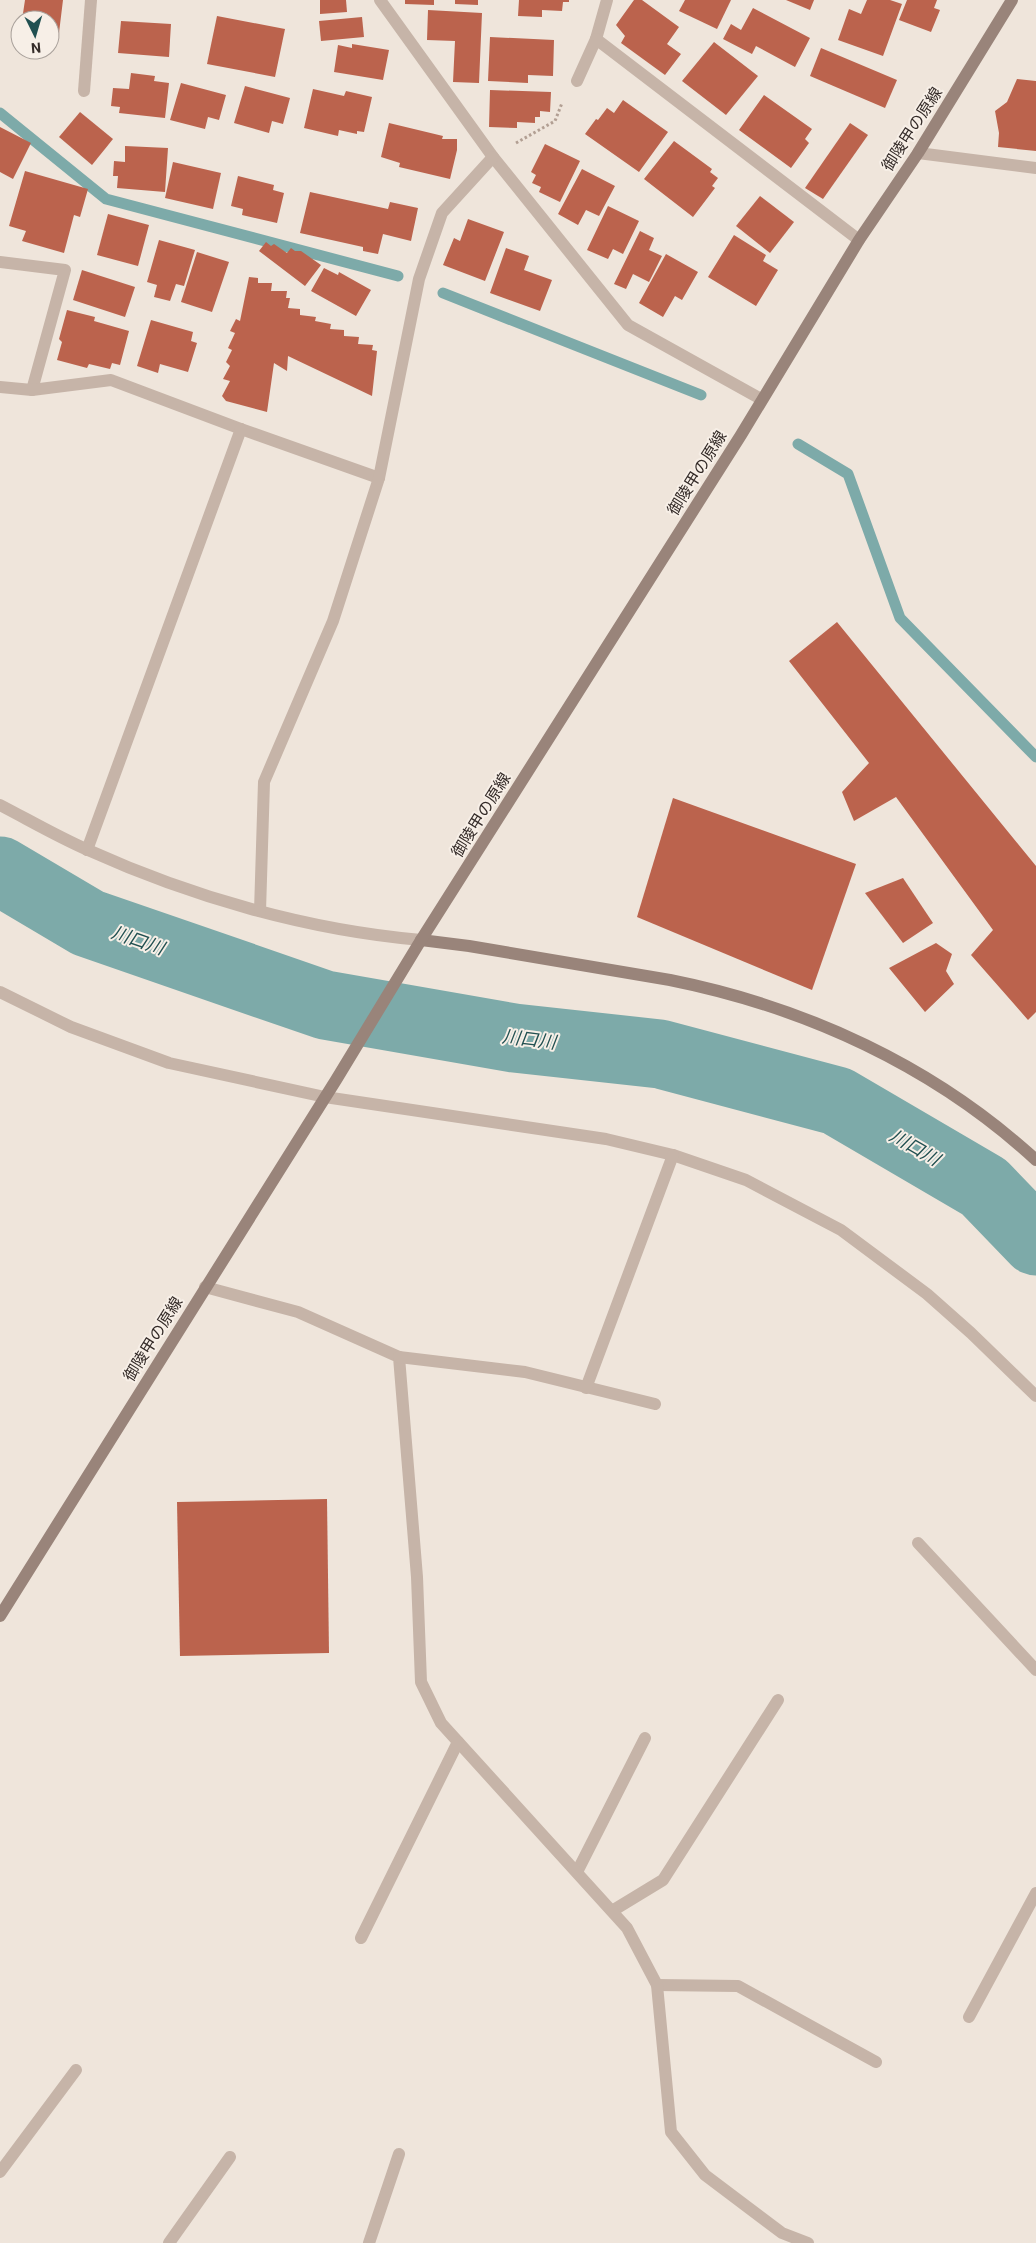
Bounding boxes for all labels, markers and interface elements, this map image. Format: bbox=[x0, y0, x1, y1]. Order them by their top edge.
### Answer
north arrow bbox=[10, 10, 60, 60]
text: N bbox=[31, 40, 42, 56]
street label: 御陵甲の原線 bbox=[878, 84, 946, 174]
street label: 御陵甲の原線 bbox=[664, 427, 730, 519]
street label: 御陵甲の原線 bbox=[448, 769, 514, 861]
water label: 川口川 bbox=[109, 921, 169, 959]
water label: 川口川 bbox=[501, 1025, 559, 1053]
water label: 川口川 bbox=[886, 1124, 945, 1171]
street label: 御陵甲の原線 bbox=[120, 1293, 186, 1385]

